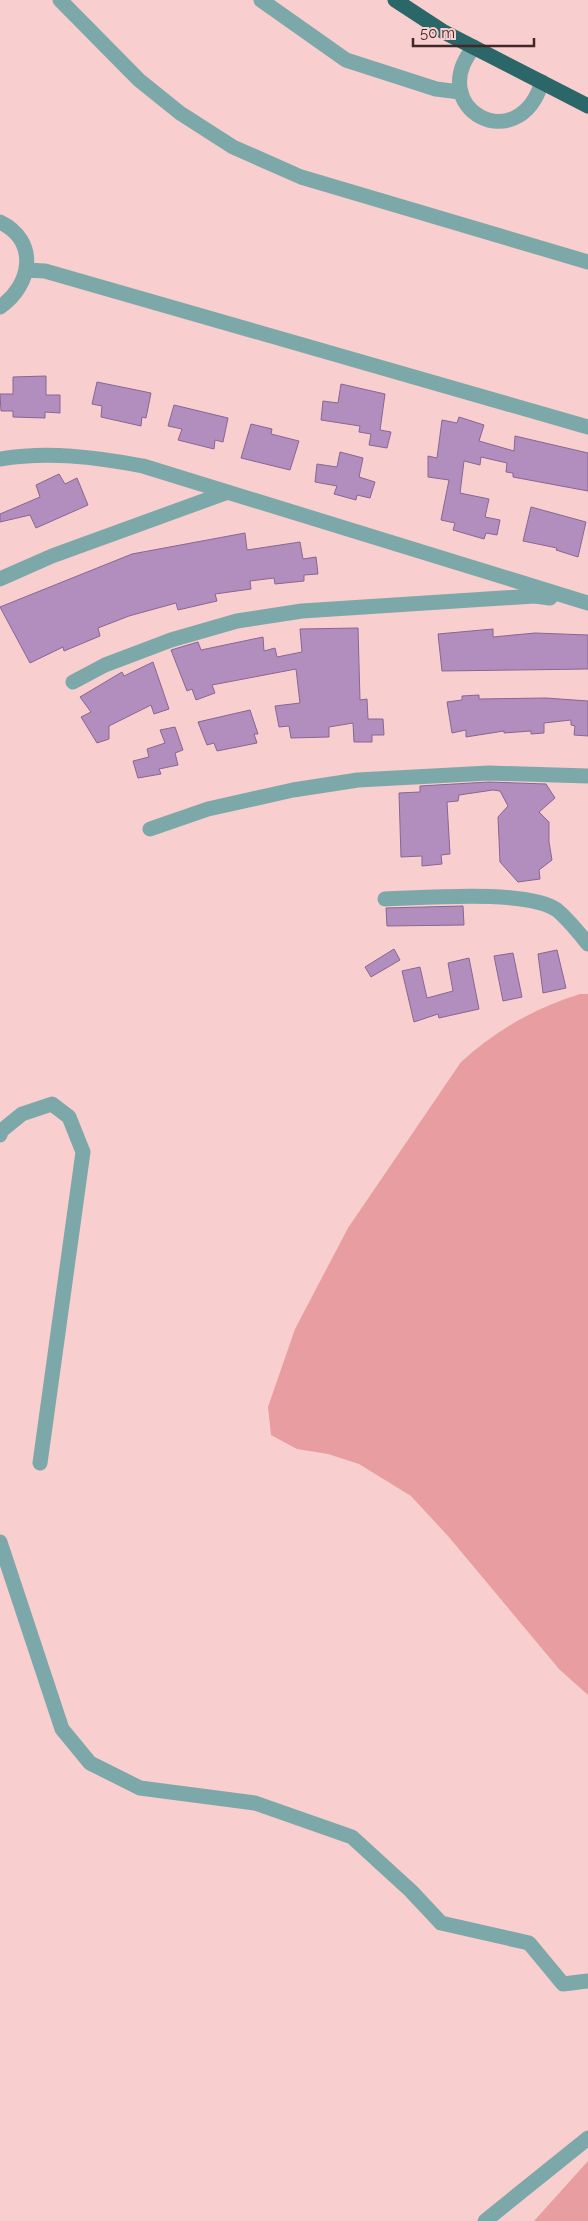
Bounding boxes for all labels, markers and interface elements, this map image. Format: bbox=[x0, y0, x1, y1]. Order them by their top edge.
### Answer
scale bar bbox=[413, 15, 534, 47]
text: 50 m bbox=[420, 24, 455, 42]

